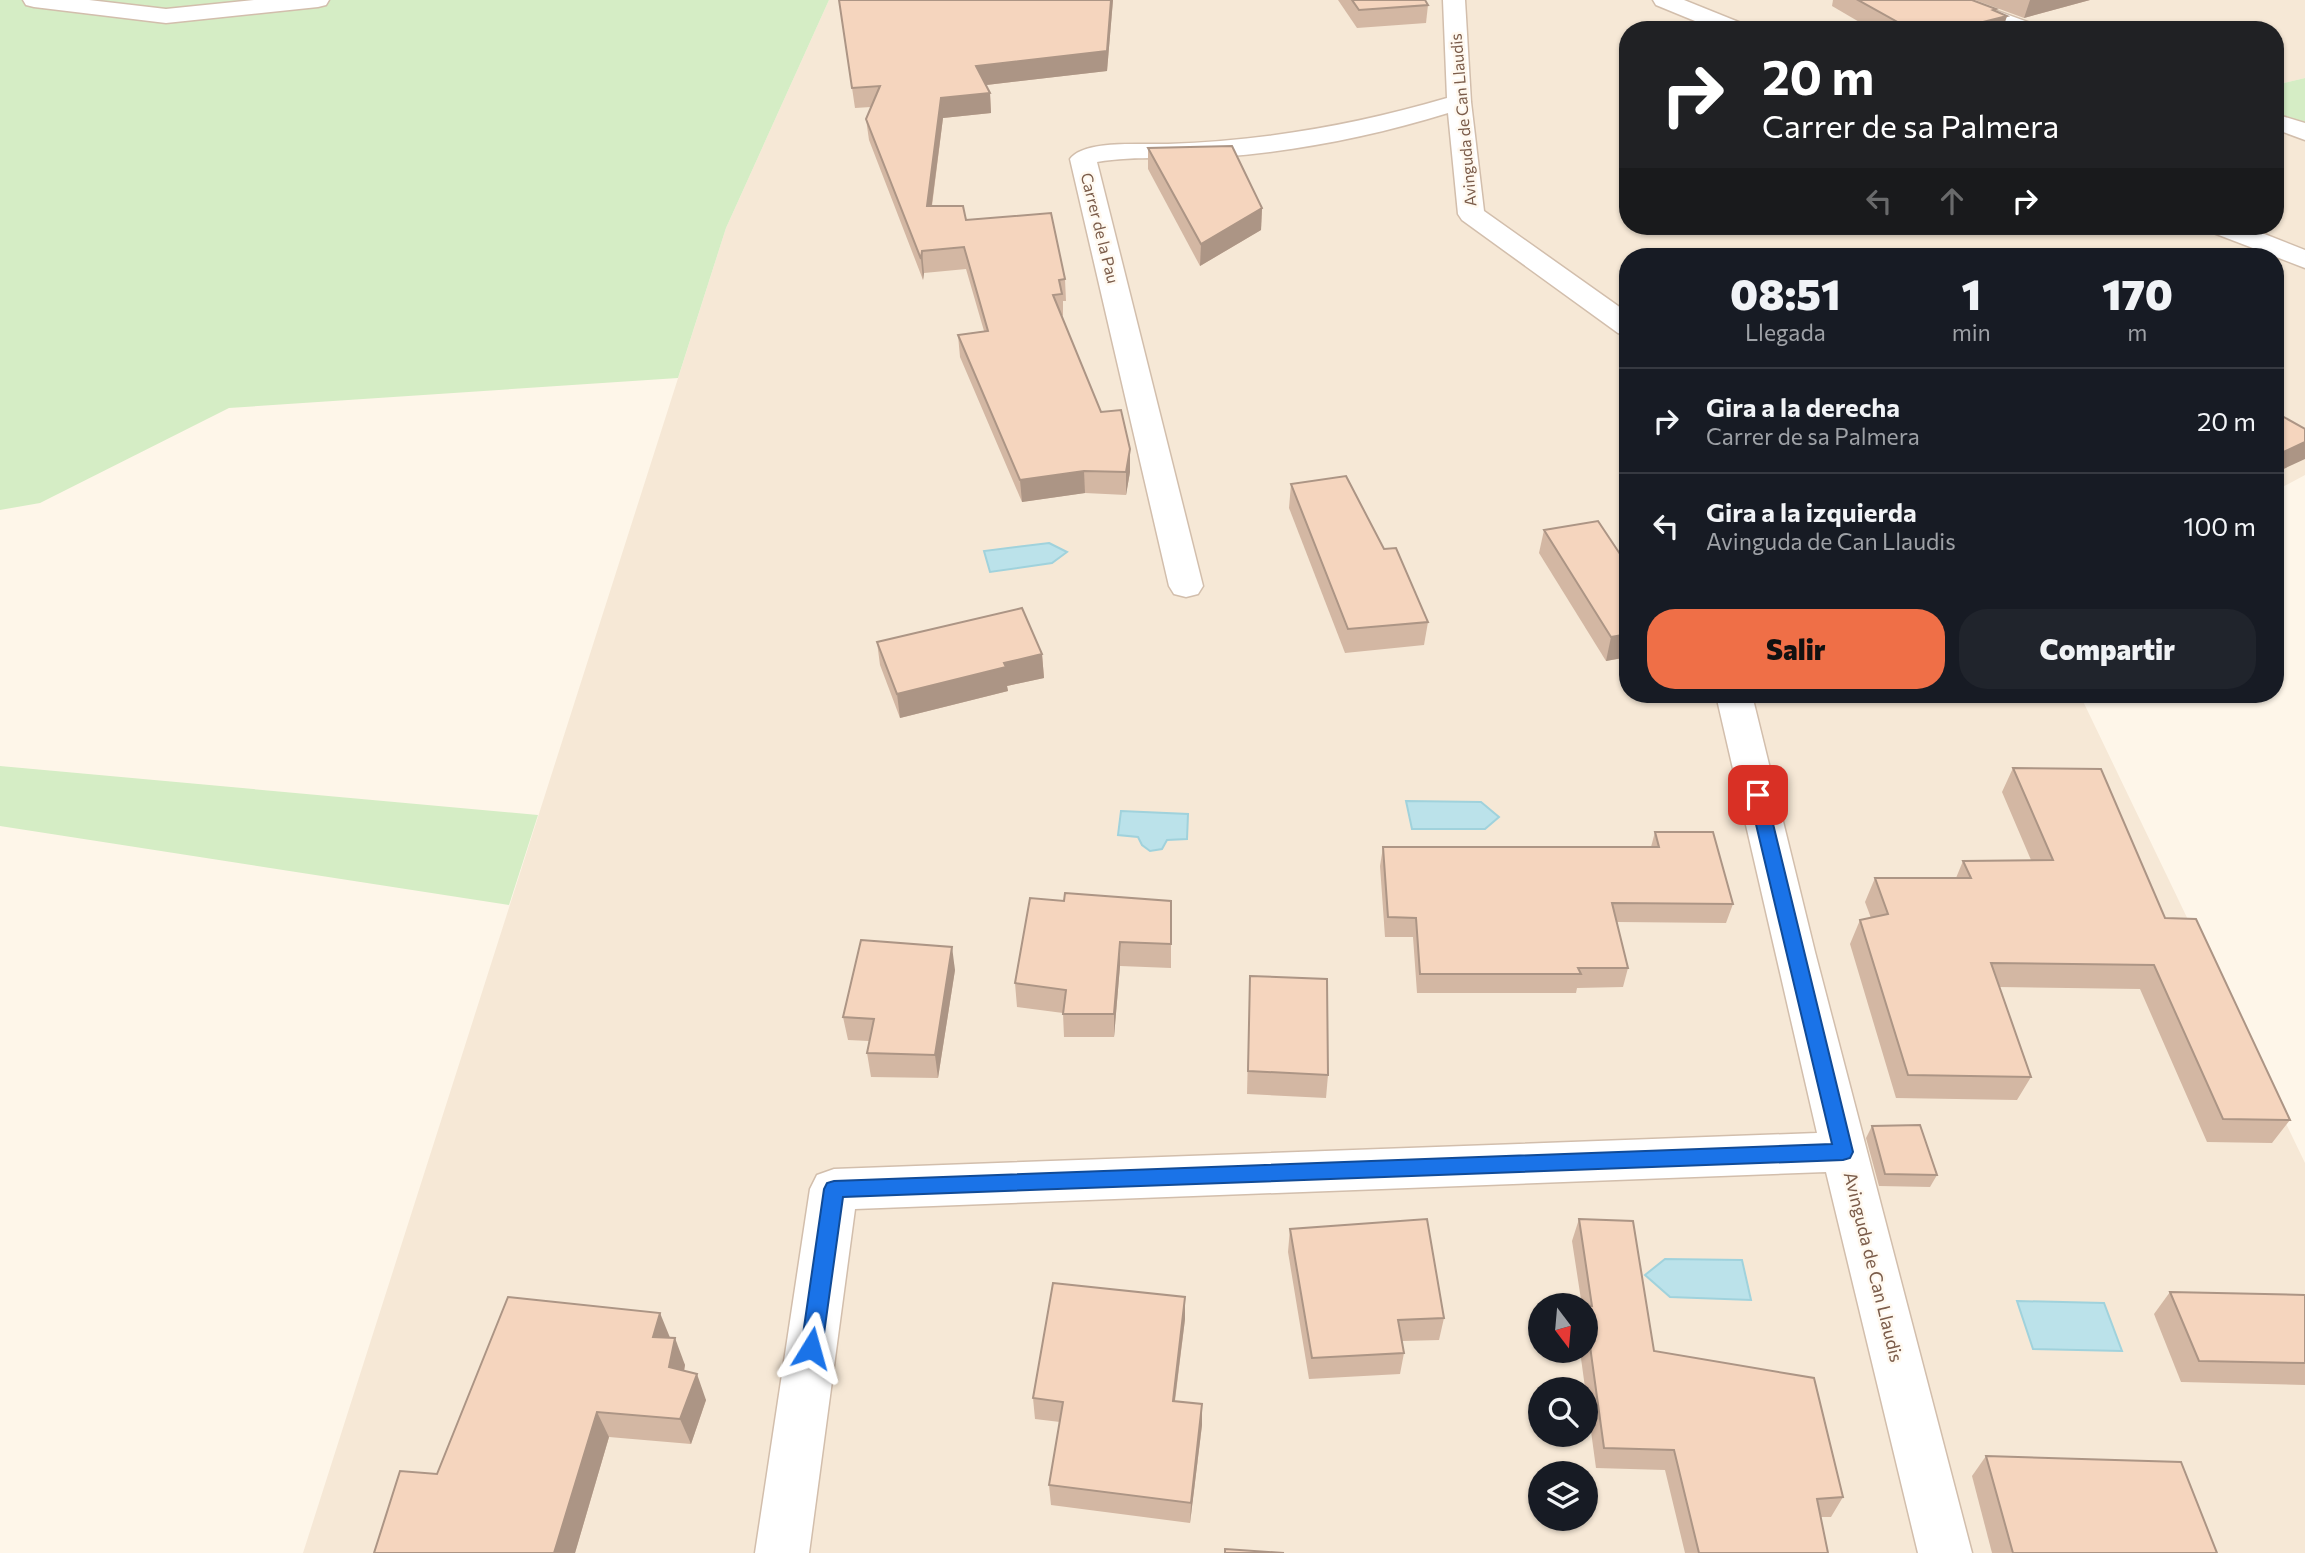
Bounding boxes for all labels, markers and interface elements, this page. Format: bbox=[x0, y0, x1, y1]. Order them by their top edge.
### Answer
street label: Avinguda de Can Llaudis bbox=[1445, 33, 1480, 207]
text: 20 m bbox=[1762, 45, 1874, 105]
icon: right bbox=[1647, 49, 1738, 140]
text: Carrer de sa Palmera bbox=[1762, 105, 2059, 145]
street label: Carrer de la Pau bbox=[1078, 171, 1123, 285]
icon: left bbox=[1860, 182, 1898, 220]
icon: ahead bbox=[1933, 182, 1971, 220]
icon: right bbox=[2006, 182, 2044, 220]
text: 08:51 bbox=[1730, 267, 1841, 319]
text: 1 bbox=[1961, 267, 1981, 319]
text: 170 bbox=[2102, 267, 2173, 319]
text: Llegada bbox=[1745, 318, 1826, 346]
text: min bbox=[1952, 318, 1991, 346]
text: m bbox=[2127, 318, 2147, 346]
text: Gira a la derecha bbox=[1706, 391, 1900, 422]
icon: right bbox=[1647, 402, 1685, 440]
text: 20 m bbox=[2197, 405, 2256, 436]
text: Carrer de sa Palmera bbox=[1706, 422, 1920, 450]
text: Gira a la izquierda bbox=[1706, 496, 1917, 527]
icon: left bbox=[1647, 507, 1685, 545]
text: 100 m bbox=[2183, 510, 2256, 541]
text: Avinguda de Can Llaudis bbox=[1706, 527, 1956, 555]
button: Salir bbox=[1647, 609, 1945, 689]
button: Compartir bbox=[1959, 609, 2256, 689]
pin bbox=[1728, 765, 1788, 825]
icon: arrive bbox=[1739, 776, 1777, 814]
street label: Avinguda de Can Llaudis bbox=[1840, 1169, 1908, 1364]
north arrow bbox=[1528, 1293, 1598, 1363]
map controls bbox=[1528, 1293, 1598, 1531]
position arrow bbox=[774, 1311, 848, 1385]
button: search bbox=[1528, 1377, 1598, 1447]
button: layers bbox=[1528, 1461, 1598, 1531]

